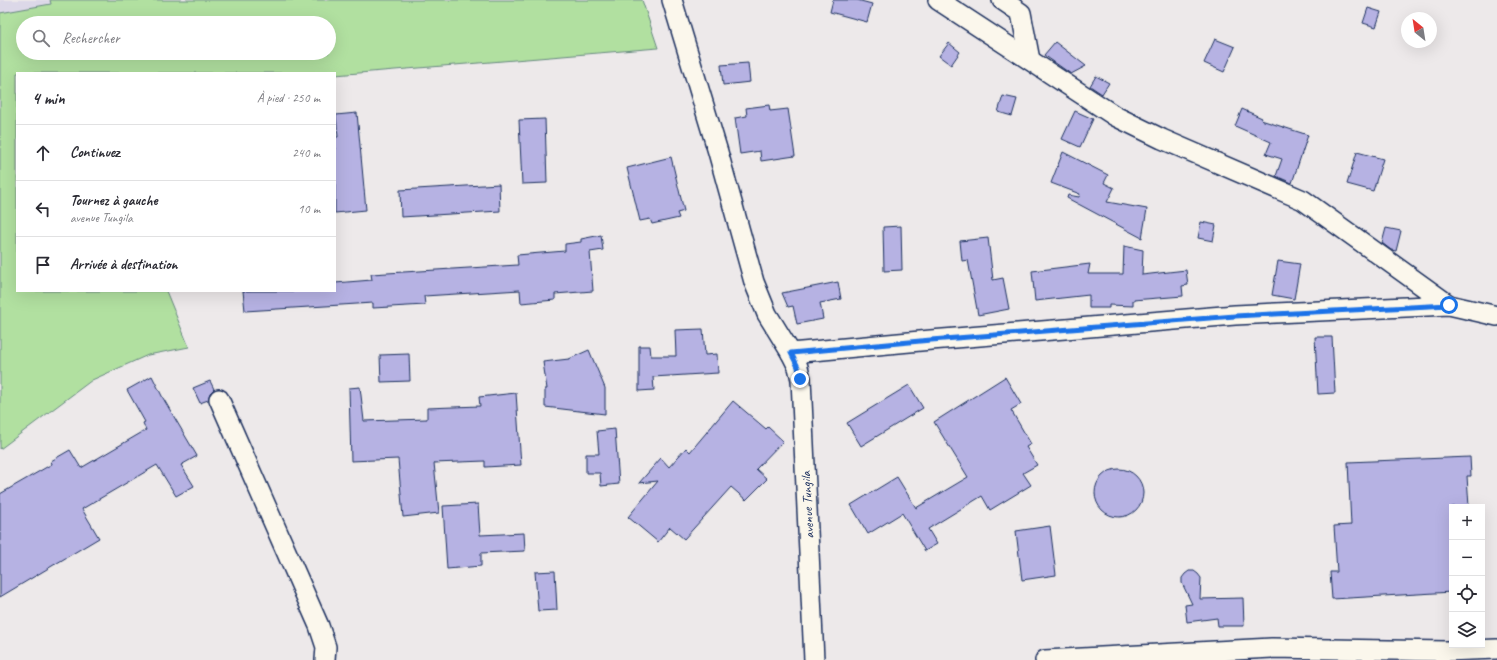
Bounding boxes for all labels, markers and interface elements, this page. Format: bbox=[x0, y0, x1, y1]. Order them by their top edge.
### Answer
north arrow bbox=[1401, 12, 1437, 48]
search box bbox=[16, 16, 336, 60]
icon: search bbox=[30, 27, 52, 49]
text: Rechercher bbox=[62, 29, 120, 48]
text: 4 min bbox=[32, 88, 65, 109]
text: À pied · 250 m bbox=[257, 90, 320, 106]
icon: ahead bbox=[32, 142, 54, 164]
text: Continuez bbox=[70, 143, 120, 162]
text: 240 m bbox=[292, 145, 320, 161]
text: Tournez à gauche bbox=[70, 191, 157, 210]
icon: left bbox=[32, 198, 54, 220]
text: 10 m bbox=[298, 201, 320, 217]
text: avenue Tungila bbox=[70, 210, 133, 226]
icon: arrive bbox=[32, 254, 54, 276]
text: Arrivée à destination bbox=[70, 255, 178, 274]
route start bbox=[1440, 296, 1458, 314]
route end bbox=[791, 370, 809, 388]
street label: avenue Tungila bbox=[797, 470, 818, 539]
map controls bbox=[1449, 504, 1485, 648]
button: + bbox=[1449, 504, 1485, 540]
button: − bbox=[1449, 540, 1485, 576]
button: locate bbox=[1449, 576, 1485, 612]
button: layers bbox=[1449, 612, 1485, 648]

